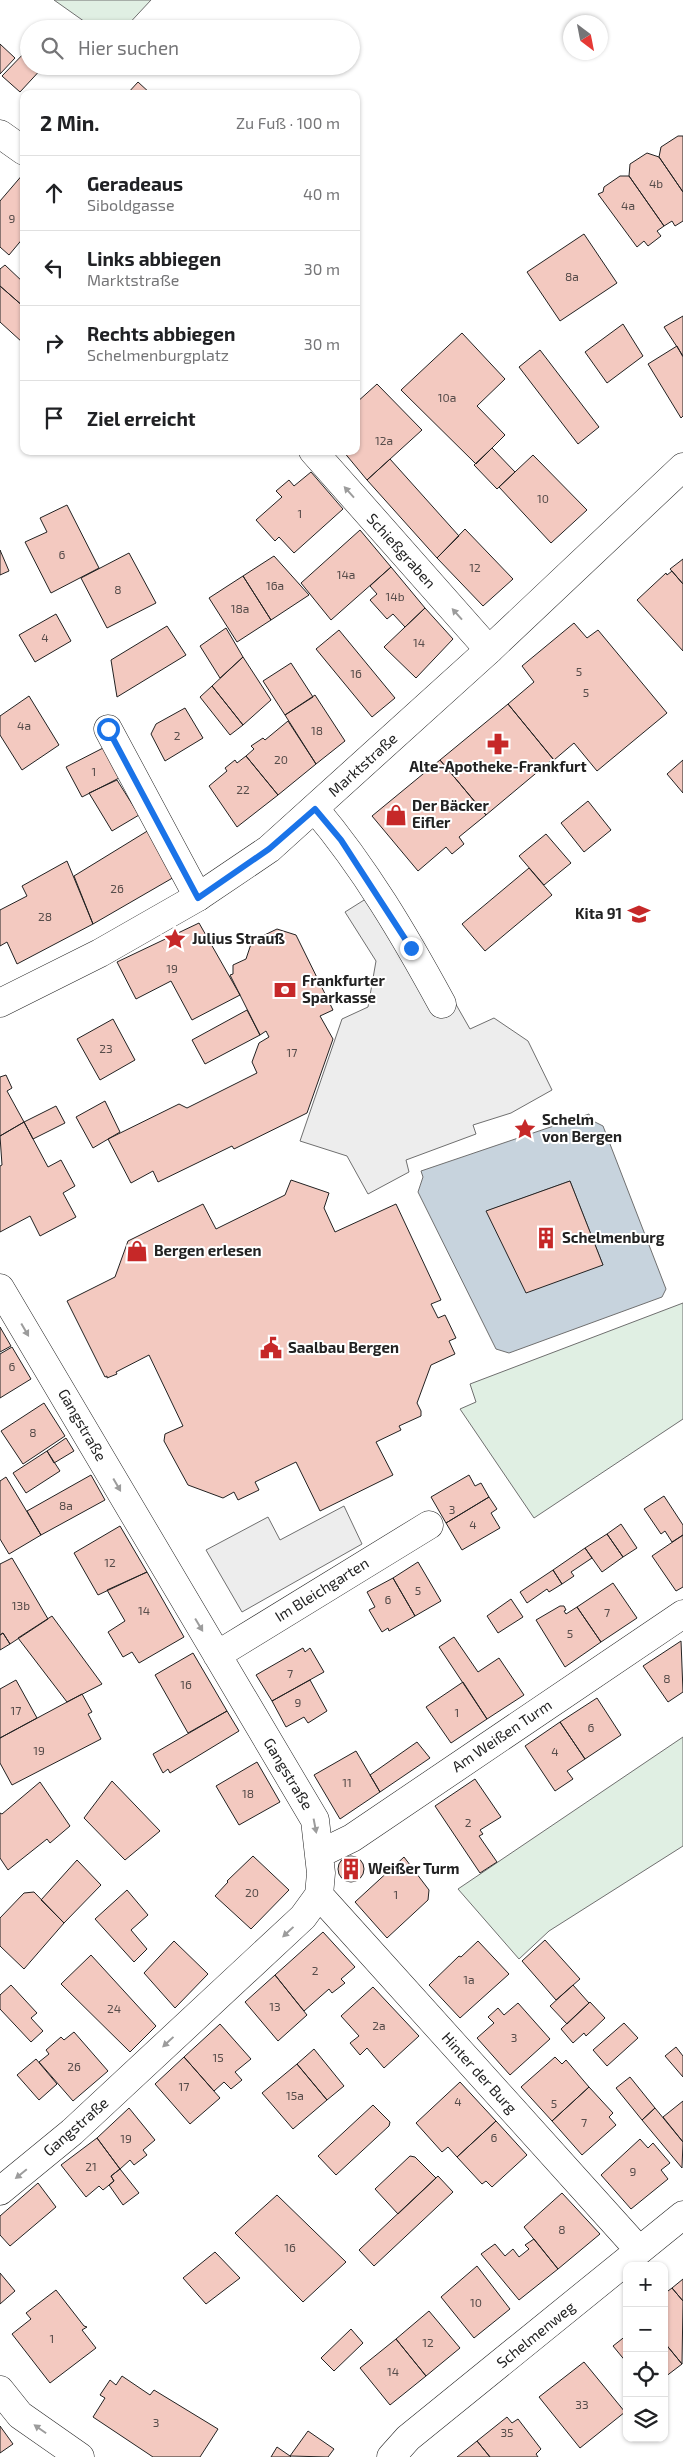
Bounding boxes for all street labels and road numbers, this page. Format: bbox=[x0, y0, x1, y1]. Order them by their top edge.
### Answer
street label: Schießgraben bbox=[364, 509, 440, 591]
street label: Marktstraße bbox=[324, 729, 401, 800]
street label: Gangstraße bbox=[55, 1385, 111, 1464]
street label: Im Bleichgarten bbox=[271, 1553, 372, 1625]
street label: Am Weißen Turm bbox=[448, 1695, 555, 1775]
street label: Gangstraße bbox=[260, 1734, 317, 1813]
street label: Hinter der Burg bbox=[439, 2028, 521, 2117]
street label: Gangstraße bbox=[39, 2093, 112, 2159]
street label: Schelmenweg bbox=[493, 2297, 579, 2371]

